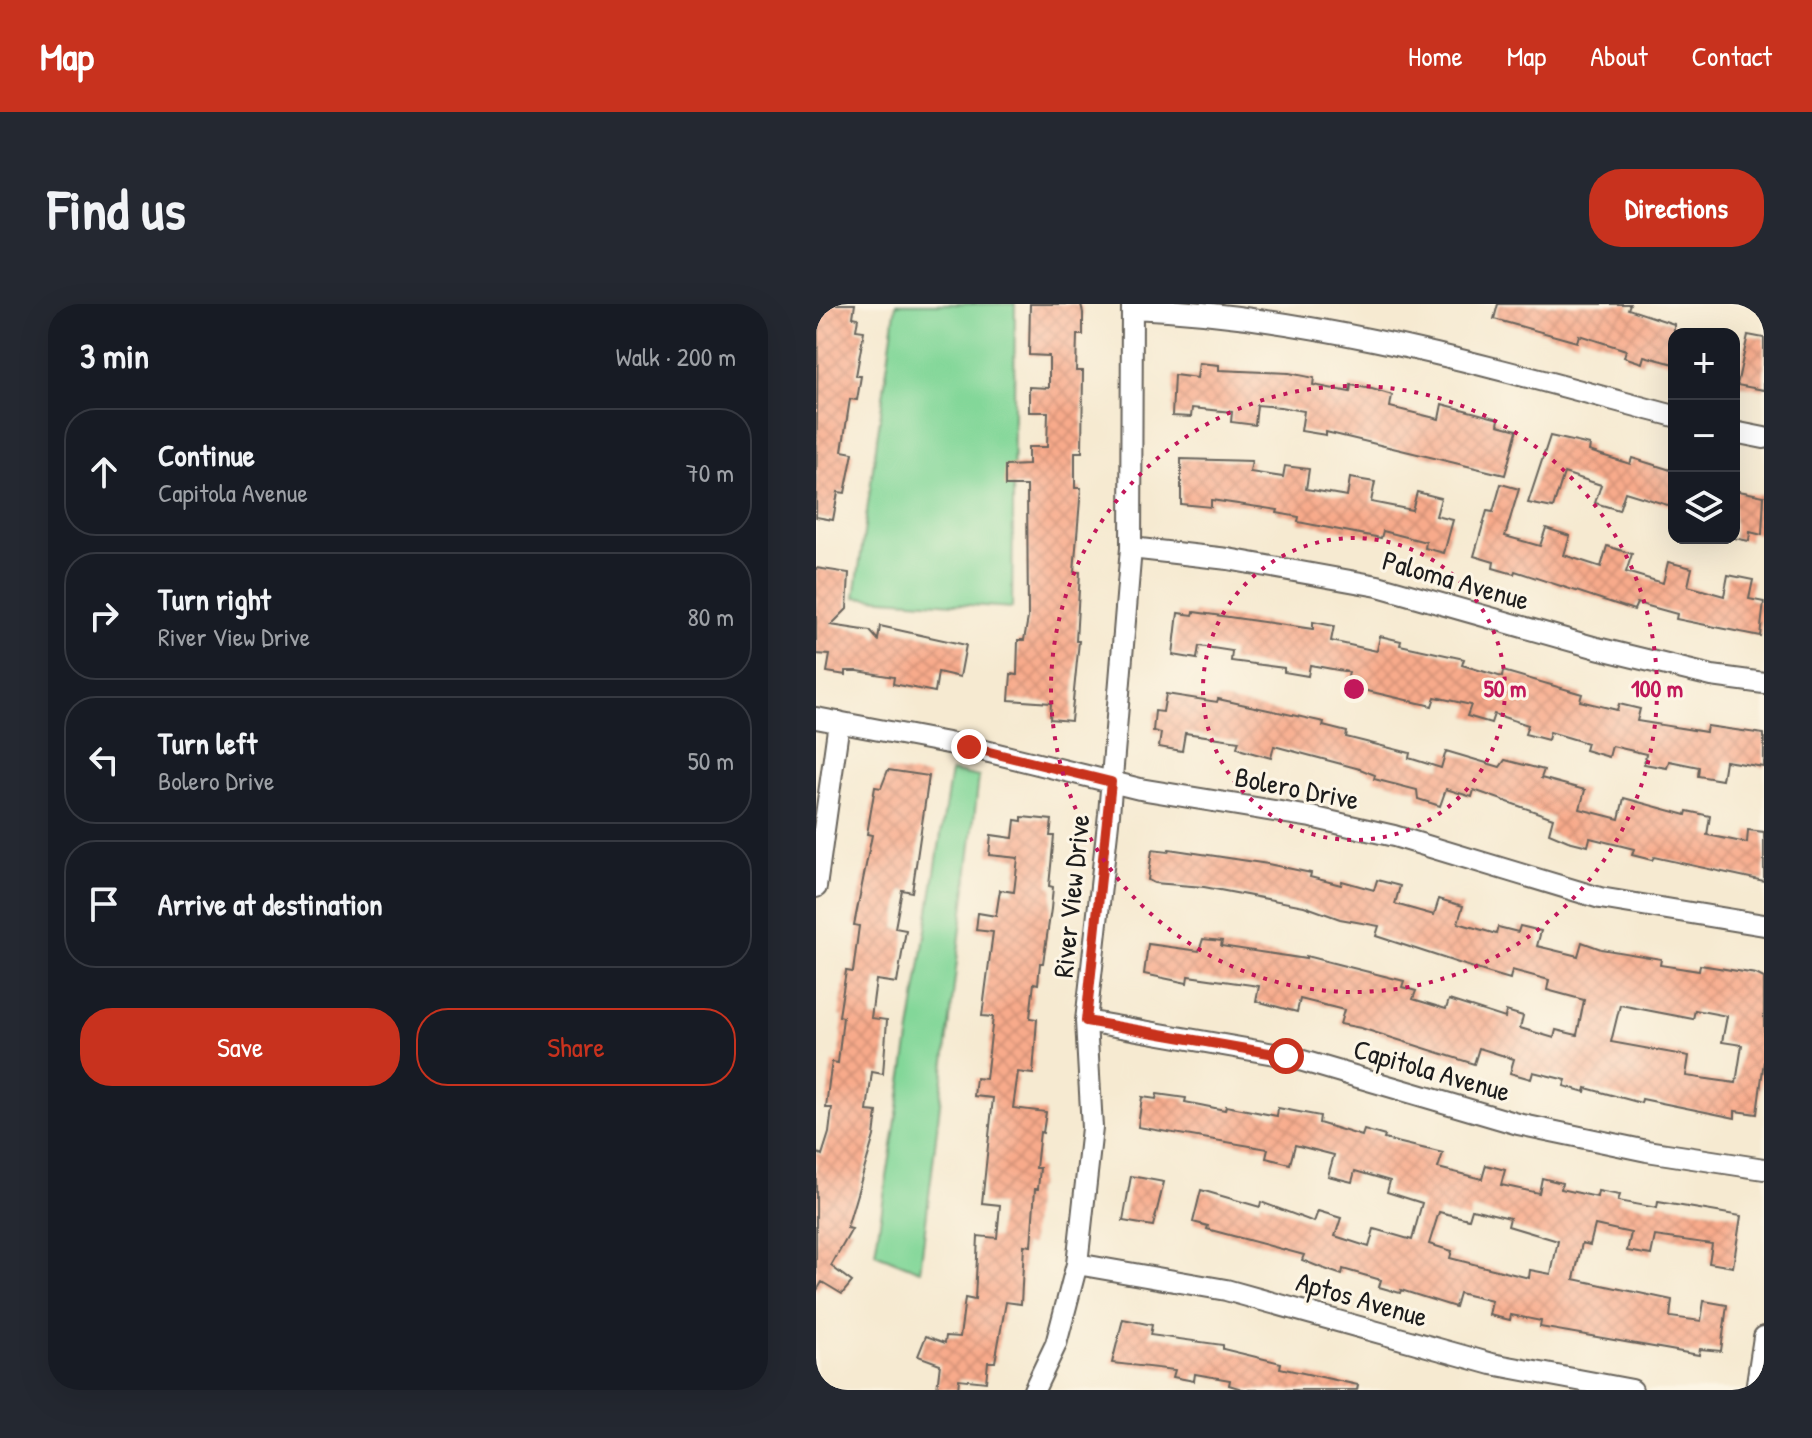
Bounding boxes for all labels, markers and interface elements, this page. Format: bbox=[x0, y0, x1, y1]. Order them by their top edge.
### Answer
text: Map bbox=[40, 30, 94, 82]
text: Home bbox=[1408, 37, 1463, 75]
text: Map bbox=[1507, 37, 1546, 75]
text: About bbox=[1590, 37, 1648, 75]
text: Contact bbox=[1692, 37, 1772, 75]
button: Directions bbox=[1589, 169, 1764, 247]
text: Find us bbox=[48, 171, 186, 246]
map controls bbox=[1668, 328, 1740, 544]
button: + bbox=[1668, 328, 1740, 400]
text: 3 min bbox=[80, 333, 149, 379]
text: Walk · 200 m bbox=[616, 339, 736, 374]
button: − bbox=[1668, 400, 1740, 472]
text: Continue bbox=[158, 435, 255, 475]
icon: ahead bbox=[82, 450, 126, 494]
text: 70 m bbox=[686, 455, 734, 490]
button: layers bbox=[1668, 472, 1740, 544]
text: Capitola Avenue bbox=[158, 475, 308, 510]
street label: Paloma Avenue bbox=[1378, 541, 1534, 619]
text: Turn right bbox=[158, 579, 271, 619]
icon: right bbox=[82, 594, 126, 638]
text: 80 m bbox=[687, 599, 734, 634]
text: River View Drive bbox=[158, 619, 310, 654]
text: 50 m bbox=[1484, 672, 1526, 704]
text: 100 m bbox=[1631, 672, 1683, 704]
centre of rings bbox=[1340, 675, 1368, 703]
text: Turn left bbox=[158, 723, 257, 763]
route end bbox=[951, 729, 987, 765]
icon: left bbox=[82, 738, 126, 782]
text: 50 m bbox=[688, 743, 734, 778]
street label: Bolero Drive bbox=[1232, 757, 1362, 819]
text: Bolero Drive bbox=[158, 763, 274, 798]
street label: River View Drive bbox=[1044, 813, 1098, 979]
icon: arrive bbox=[82, 882, 126, 926]
text: Arrive at destination bbox=[158, 884, 383, 924]
button: Save bbox=[80, 1008, 400, 1086]
button: Share bbox=[416, 1008, 736, 1086]
street label: Capitola Avenue bbox=[1349, 1029, 1515, 1111]
route start bbox=[1268, 1038, 1304, 1074]
street label: Aptos Avenue bbox=[1292, 1262, 1432, 1336]

